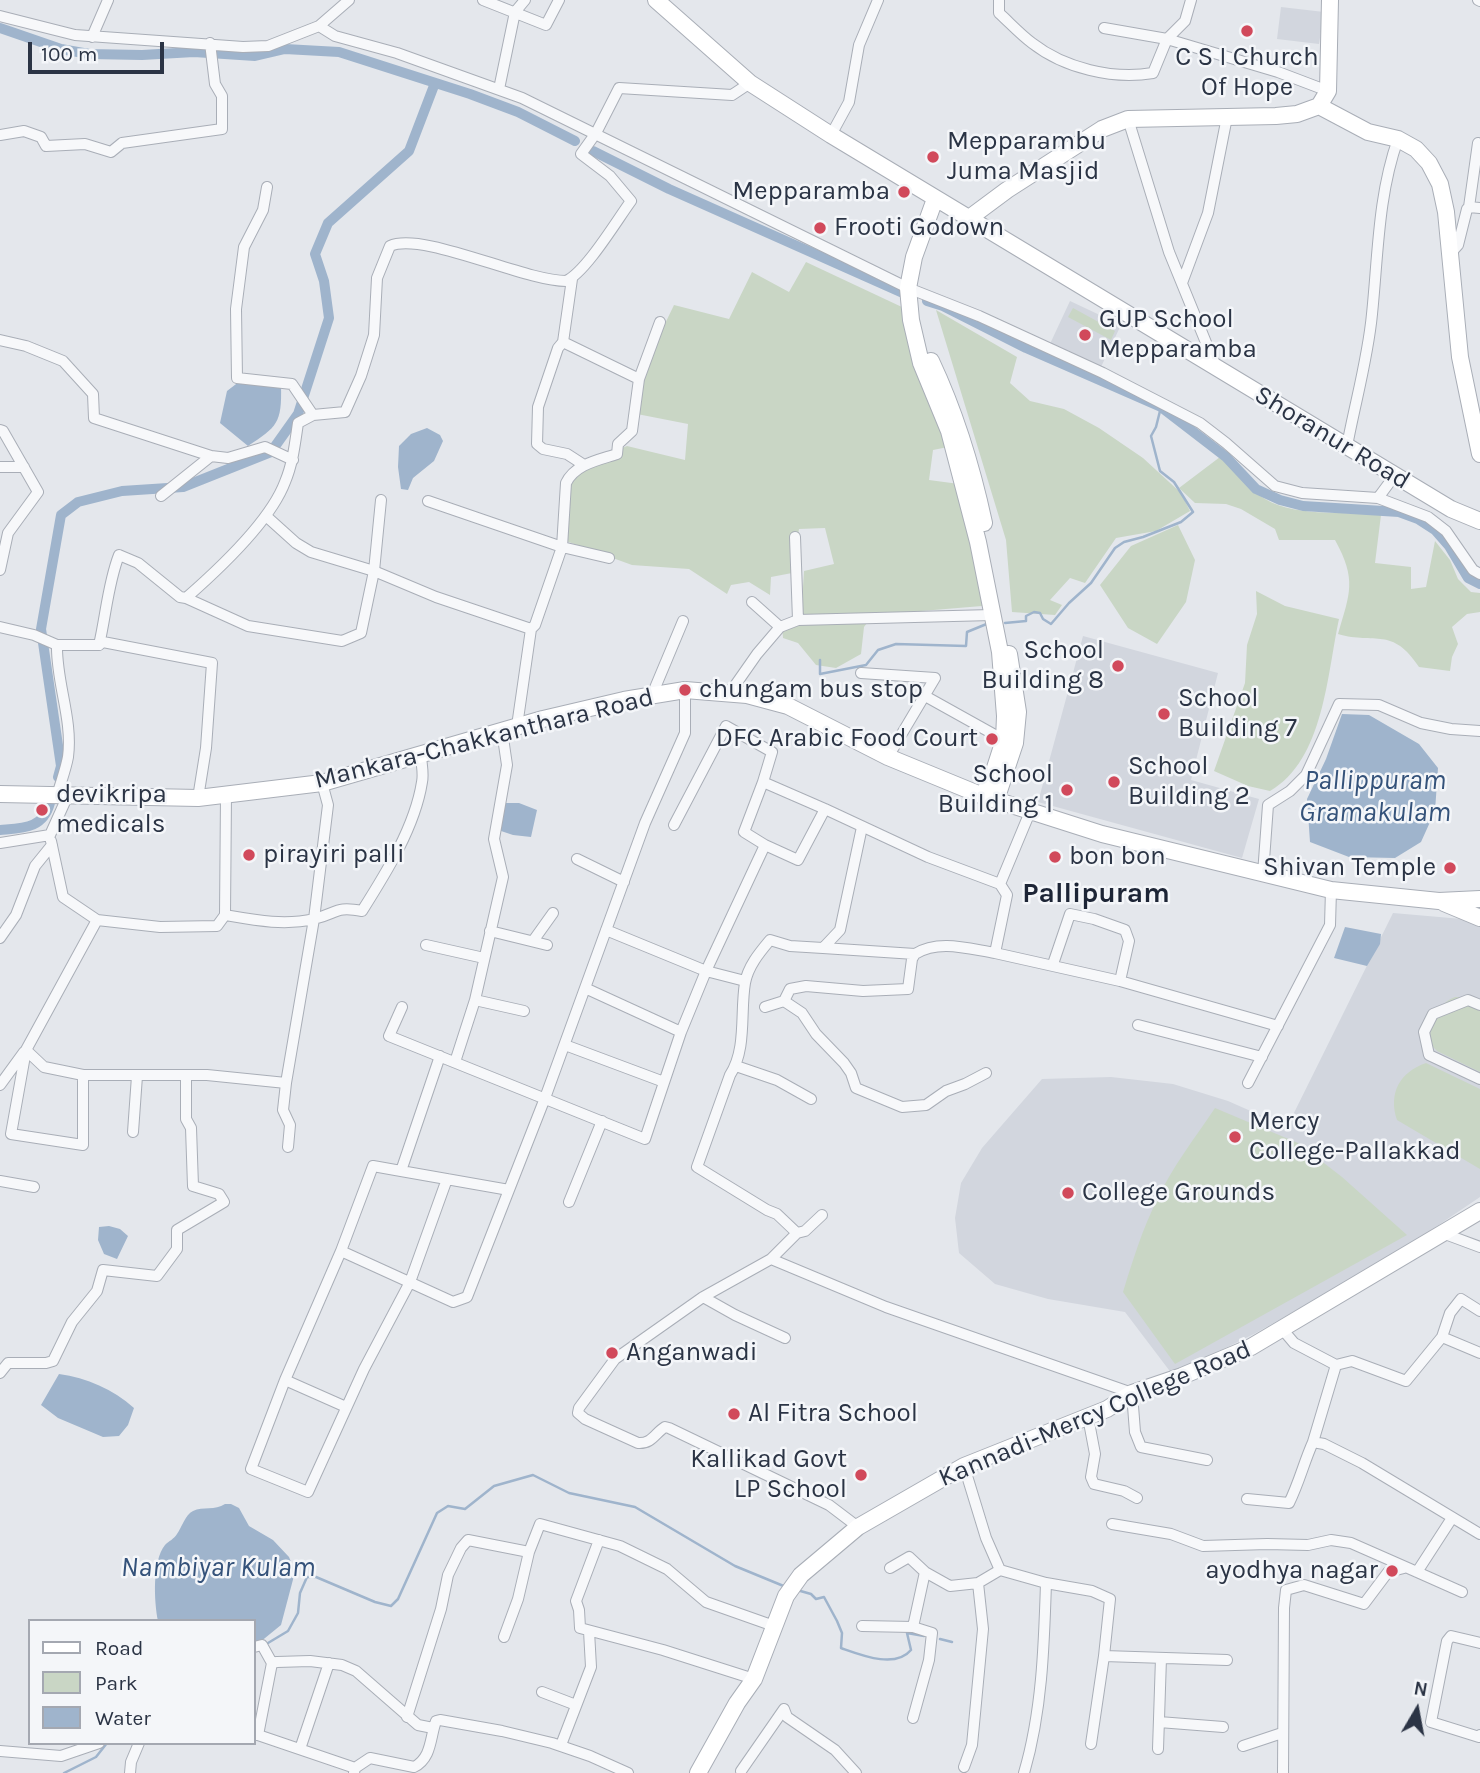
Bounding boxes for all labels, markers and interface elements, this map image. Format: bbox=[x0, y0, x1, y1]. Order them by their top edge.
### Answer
marker: C S I Church Of Hope bbox=[1239, 23, 1255, 39]
scale bar bbox=[32, 28, 168, 72]
text: 100 m bbox=[41, 42, 98, 66]
place label: C S I Church Of Hope bbox=[1175, 42, 1319, 104]
place label: Mepparambu Juma Masjid bbox=[947, 126, 1106, 188]
marker: Mepparambu Juma Masjid bbox=[925, 149, 941, 165]
place label: Mepparamba bbox=[732, 176, 890, 208]
marker: Mepparamba bbox=[896, 184, 912, 200]
place label: Frooti Godown bbox=[834, 212, 1004, 244]
marker: Frooti Godown bbox=[812, 220, 828, 236]
place label: GUP School Mepparamba bbox=[1099, 304, 1257, 366]
marker: GUP School Mepparamba bbox=[1077, 327, 1093, 343]
street label: Shoranur Road bbox=[1248, 379, 1416, 497]
place label: School Building 8 bbox=[981, 635, 1104, 696]
marker: School Building 8 bbox=[1110, 658, 1126, 674]
place label: chungam bus stop bbox=[699, 674, 923, 706]
street label: Mankara-Chakkanthara Road bbox=[311, 682, 657, 796]
marker: chungam bus stop bbox=[677, 682, 693, 698]
place label: School Building 7 bbox=[1178, 683, 1297, 744]
marker: School Building 7 bbox=[1156, 706, 1172, 722]
place label: DFC Arabic Food Court bbox=[716, 723, 978, 755]
marker: DFC Arabic Food Court bbox=[984, 731, 1000, 747]
place label: School Building 2 bbox=[1128, 751, 1250, 812]
place label: School Building 1 bbox=[938, 759, 1053, 820]
water label: Pallippuram Gramakulam bbox=[1299, 764, 1451, 830]
marker: School Building 2 bbox=[1106, 774, 1122, 790]
place label: devikripa medicals bbox=[56, 779, 167, 840]
marker: School Building 1 bbox=[1059, 782, 1075, 798]
marker: devikripa medicals bbox=[34, 802, 50, 818]
place label: pirayiri palli bbox=[263, 839, 405, 871]
place label: bon bon bbox=[1069, 841, 1166, 873]
marker: pirayiri palli bbox=[241, 847, 257, 863]
marker: bon bon bbox=[1047, 849, 1063, 865]
place label: Shivan Temple bbox=[1263, 852, 1436, 884]
marker: Shivan Temple bbox=[1442, 860, 1458, 876]
district label: Pallipuram bbox=[1022, 877, 1170, 911]
place label: Mercy College-Pallakkad bbox=[1249, 1106, 1461, 1168]
marker: Mercy College-Pallakkad bbox=[1227, 1129, 1243, 1145]
place label: College Grounds bbox=[1082, 1177, 1275, 1209]
marker: College Grounds bbox=[1060, 1185, 1076, 1201]
street label: Kannadi-Mercy College Road bbox=[934, 1334, 1256, 1494]
place label: Anganwadi bbox=[626, 1337, 758, 1369]
marker: Anganwadi bbox=[604, 1345, 620, 1361]
place label: Al Fitra School bbox=[748, 1398, 918, 1430]
marker: Al Fitra School bbox=[726, 1406, 742, 1422]
place label: Kallikad Govt LP School bbox=[690, 1444, 847, 1506]
marker: Kallikad Govt LP School bbox=[853, 1467, 869, 1483]
water label: Nambiyar Kulam bbox=[121, 1551, 315, 1585]
place label: ayodhya nagar bbox=[1205, 1555, 1378, 1587]
marker: ayodhya nagar bbox=[1384, 1563, 1400, 1579]
legend bbox=[28, 1619, 256, 1745]
text: Road bbox=[95, 1636, 143, 1660]
text: Park bbox=[95, 1671, 138, 1695]
north arrow bbox=[1382, 1675, 1452, 1745]
text: N bbox=[1412, 1677, 1429, 1701]
text: Water bbox=[95, 1706, 151, 1730]

